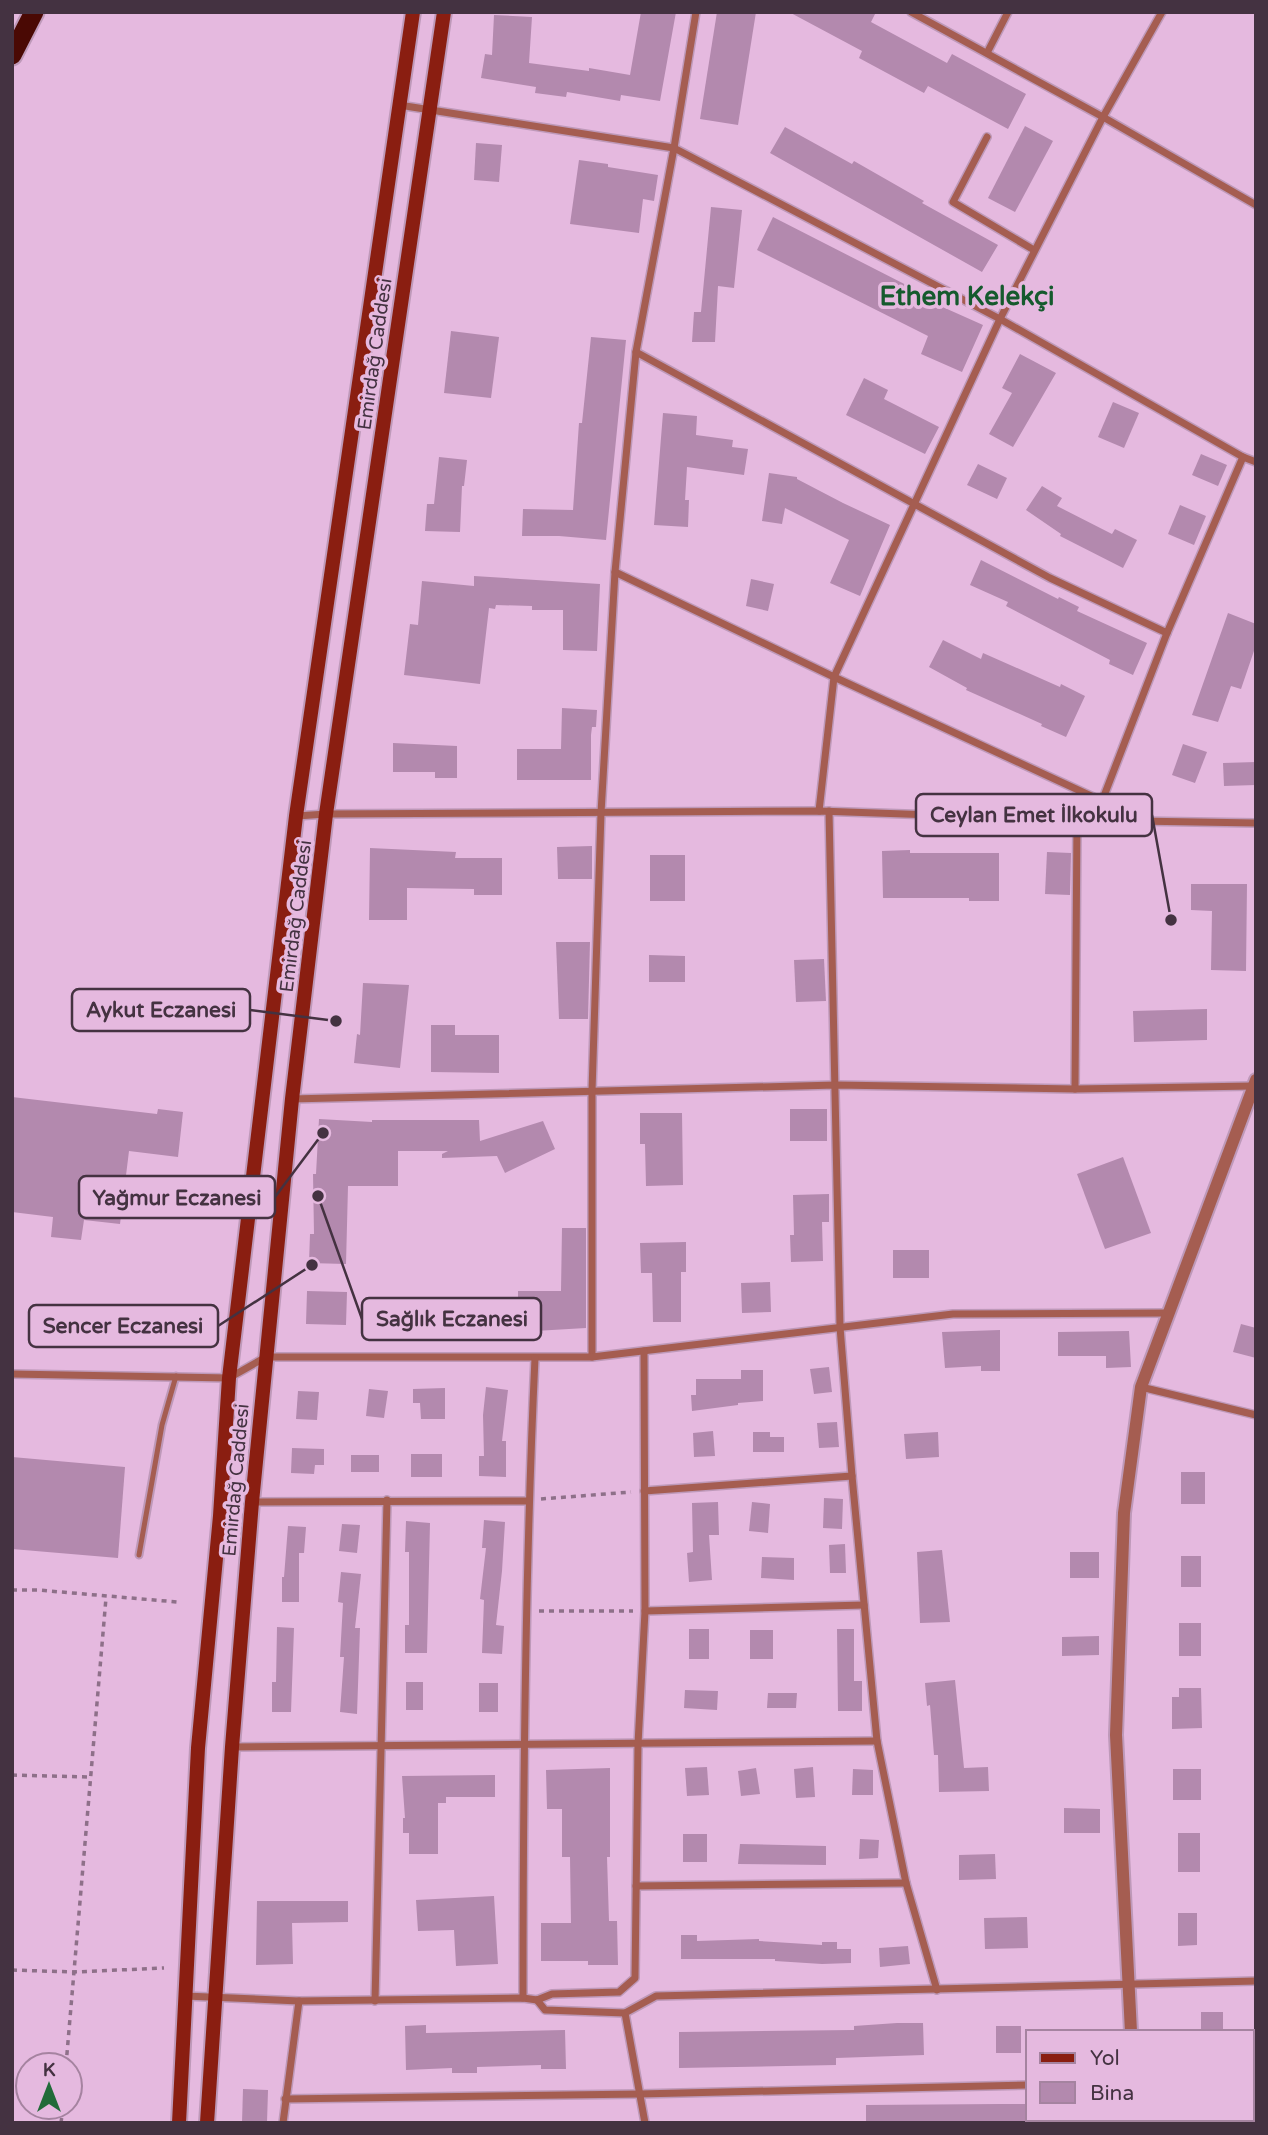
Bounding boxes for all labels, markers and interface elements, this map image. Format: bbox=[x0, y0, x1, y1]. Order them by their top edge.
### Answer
street label: Emirdağ Caddesi bbox=[353, 277, 397, 432]
district label: Ethem Kelekçi bbox=[880, 281, 1054, 312]
callout: Ceylan Emet İlkokulu bbox=[916, 794, 1152, 836]
text: Ceylan Emet İlkokulu bbox=[930, 803, 1138, 828]
street label: Emirdağ Caddesi bbox=[276, 839, 316, 994]
callout: Aykut Eczanesi bbox=[72, 989, 250, 1031]
text: Aykut Eczanesi bbox=[86, 998, 236, 1023]
callout: Yağmur Eczanesi bbox=[79, 1176, 275, 1218]
text: Yağmur Eczanesi bbox=[93, 1186, 261, 1211]
callout: Sağlık Eczanesi bbox=[362, 1298, 541, 1340]
callout: Sencer Eczanesi bbox=[29, 1305, 218, 1347]
text: Sağlık Eczanesi bbox=[376, 1307, 528, 1332]
text: Sencer Eczanesi bbox=[43, 1314, 203, 1339]
street label: Emirdağ Caddesi bbox=[218, 1403, 254, 1557]
legend bbox=[1026, 2030, 1254, 2121]
text: Yol bbox=[1090, 2046, 1120, 2071]
north arrow bbox=[14, 2051, 84, 2121]
text: K bbox=[43, 2059, 56, 2081]
text: Bina bbox=[1090, 2081, 1134, 2106]

